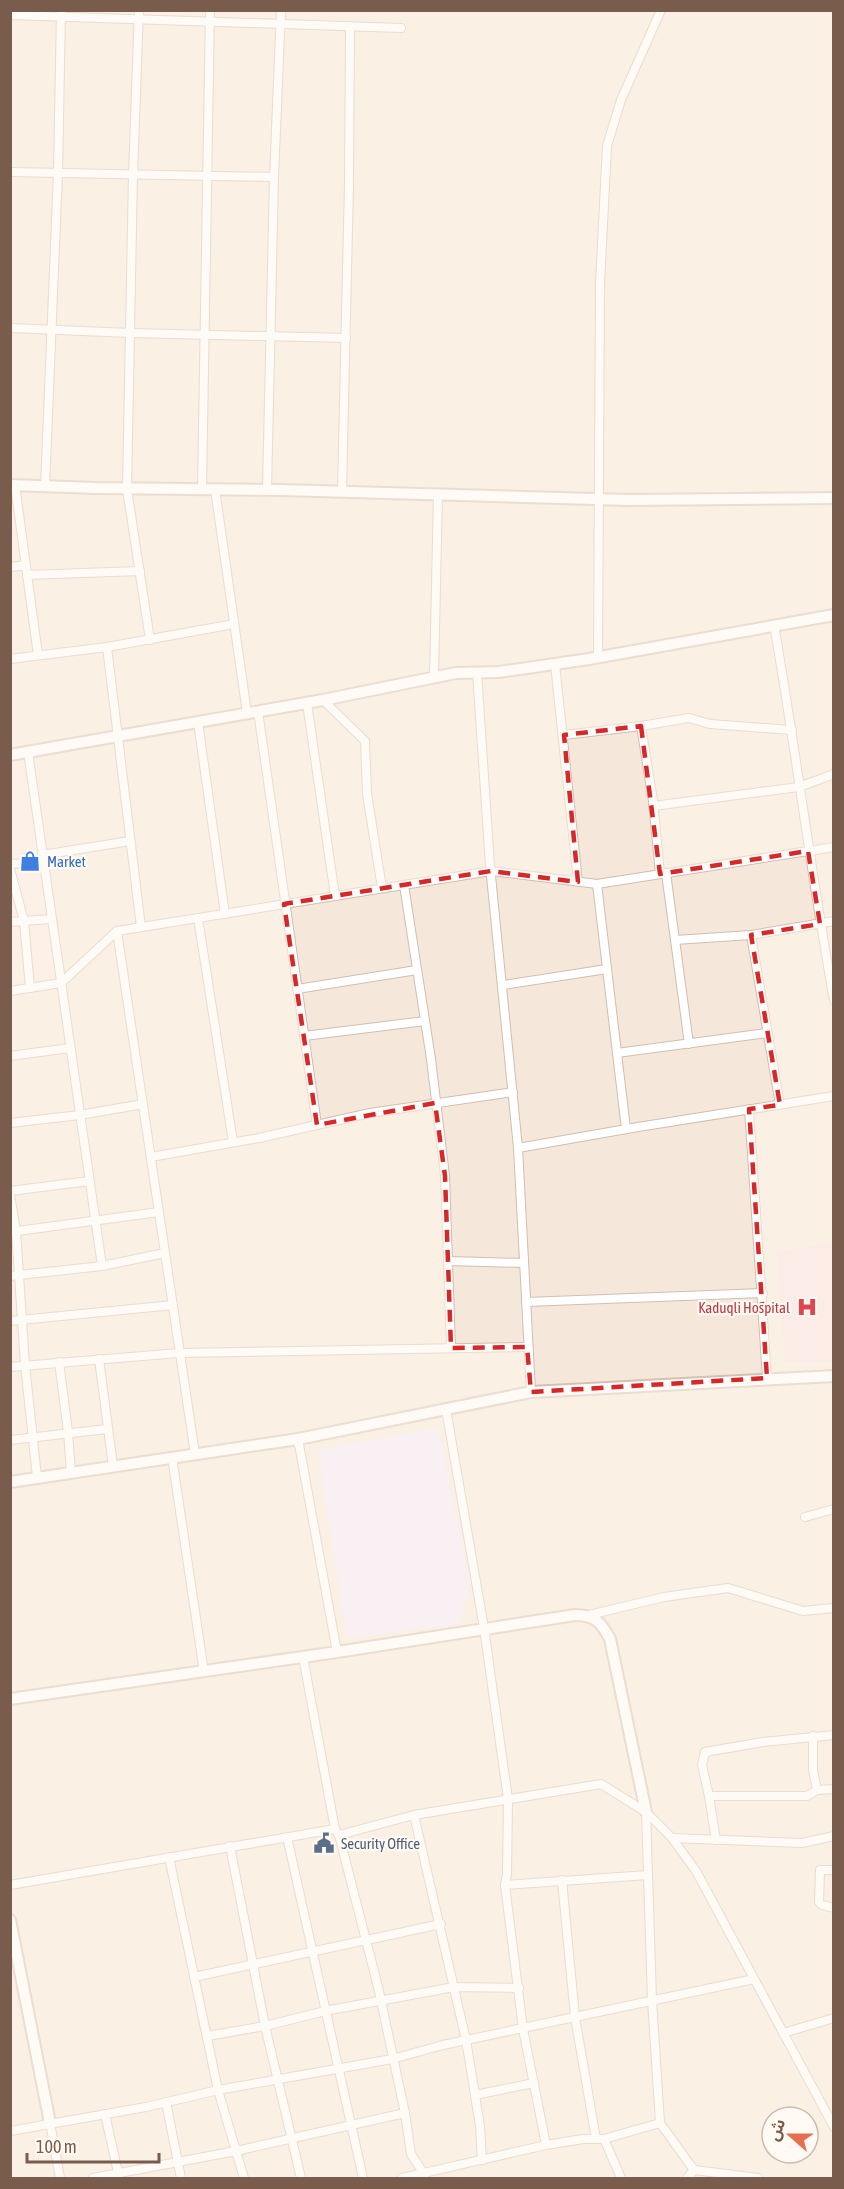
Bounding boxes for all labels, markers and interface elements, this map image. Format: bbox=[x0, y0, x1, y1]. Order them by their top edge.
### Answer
shop icon: Market bbox=[18, 849, 42, 873]
place label: Market bbox=[47, 853, 86, 870]
hospital icon: Kaduqli Hospital bbox=[795, 1295, 819, 1319]
place label: Kaduqli Hospital bbox=[698, 1299, 790, 1316]
public building icon: Security Office bbox=[312, 1831, 336, 1855]
place label: Security Office bbox=[341, 1835, 420, 1852]
north arrow bbox=[760, 2105, 820, 2165]
text: ش bbox=[764, 2116, 789, 2143]
scale bar bbox=[27, 2126, 159, 2164]
text: 100 m bbox=[36, 2136, 77, 2157]

